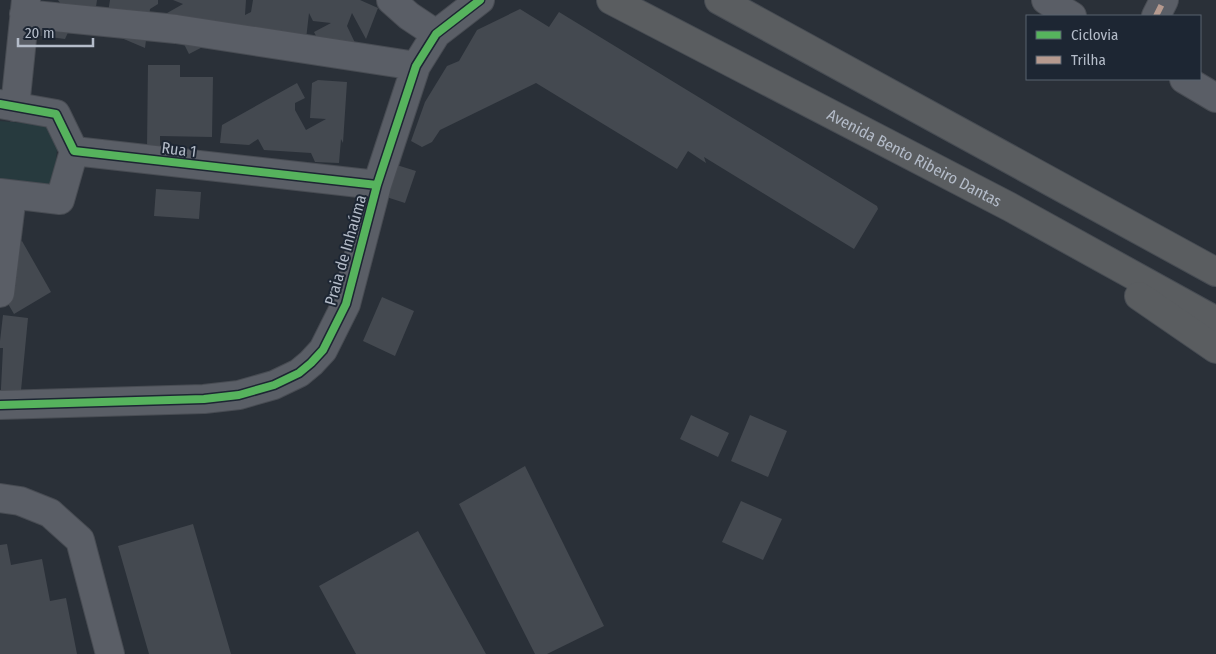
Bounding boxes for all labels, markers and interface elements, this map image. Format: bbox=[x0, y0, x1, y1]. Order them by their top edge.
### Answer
scale bar bbox=[18, 15, 92, 47]
legend bbox=[1026, 15, 1201, 80]
text: 20 m bbox=[25, 24, 55, 42]
text: Ciclovia bbox=[1071, 26, 1118, 44]
text: Trilha bbox=[1071, 51, 1106, 69]
street label: Avenida Bento Ribeiro Dantas bbox=[824, 105, 1005, 211]
street label: Rua 1 bbox=[160, 138, 197, 161]
street label: Praia de Inhaúma bbox=[321, 192, 370, 308]

